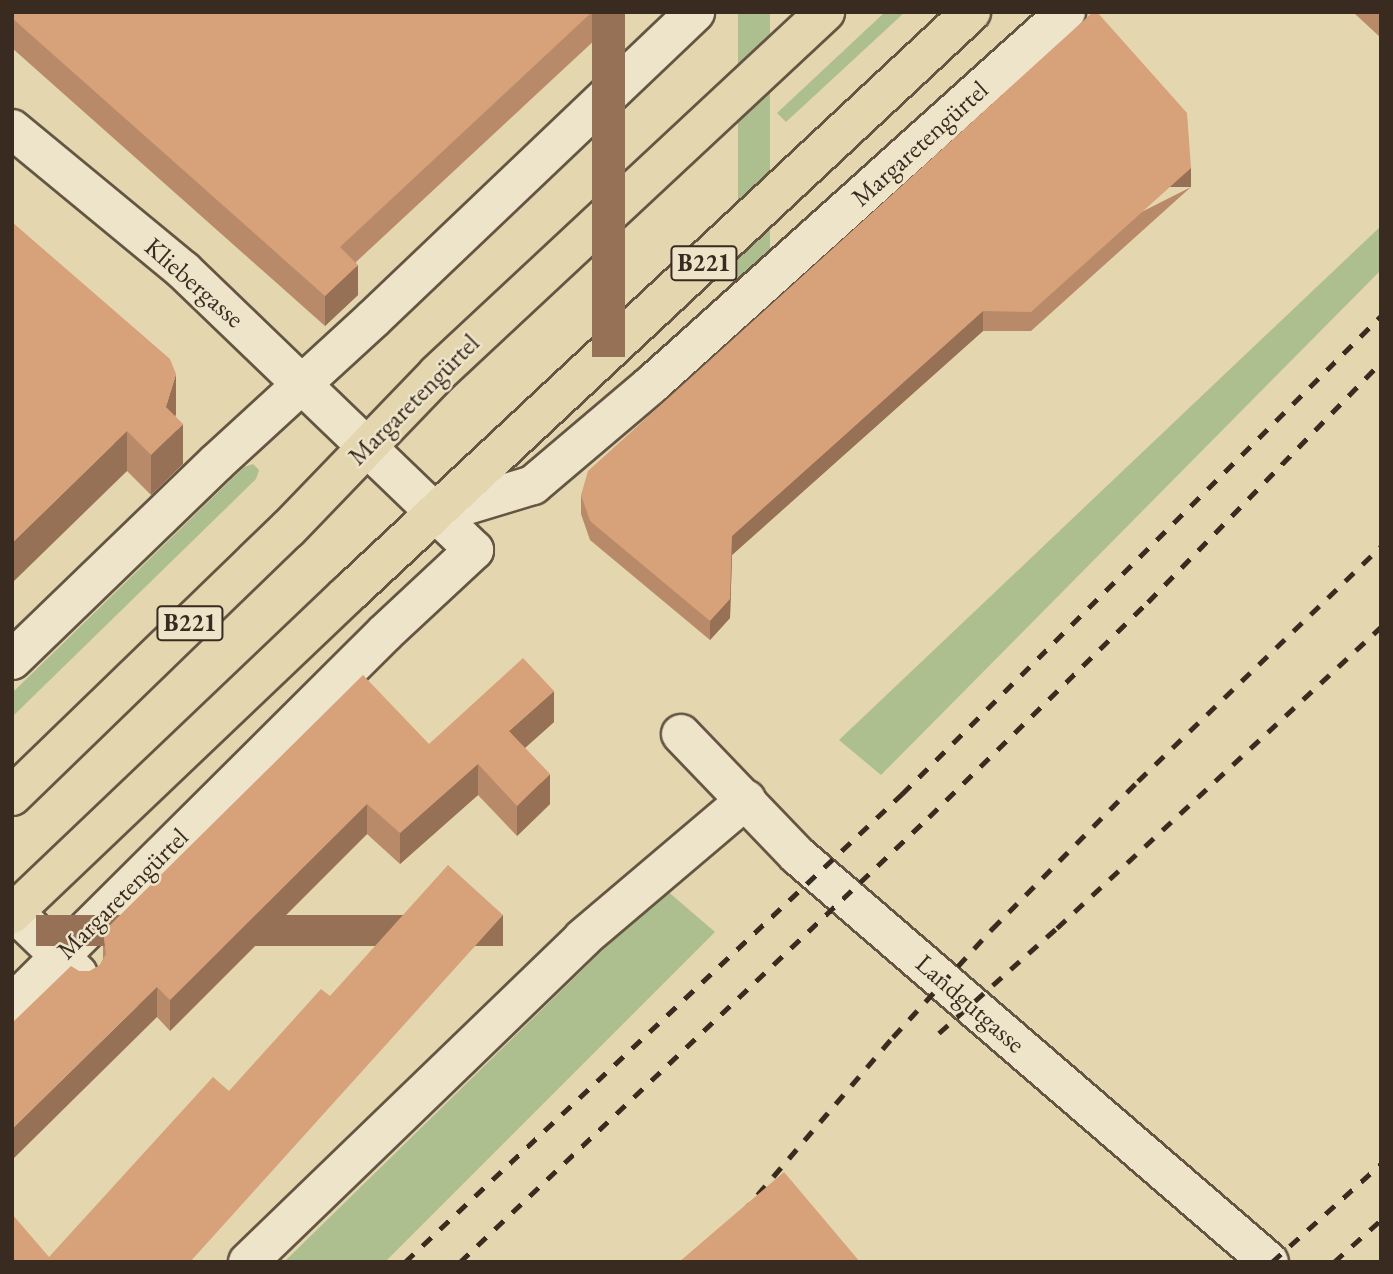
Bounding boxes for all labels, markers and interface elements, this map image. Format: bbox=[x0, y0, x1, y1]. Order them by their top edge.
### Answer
street label: Margaretengürtel bbox=[845, 75, 995, 213]
street label: Kliebergasse bbox=[138, 231, 250, 335]
road number: B221 bbox=[669, 242, 739, 284]
street label: Margaretengürtel bbox=[342, 328, 486, 472]
road number: B221 bbox=[155, 602, 225, 644]
street label: Margaretengürtel bbox=[51, 822, 195, 966]
street label: Landgutgasse bbox=[909, 948, 1031, 1060]

